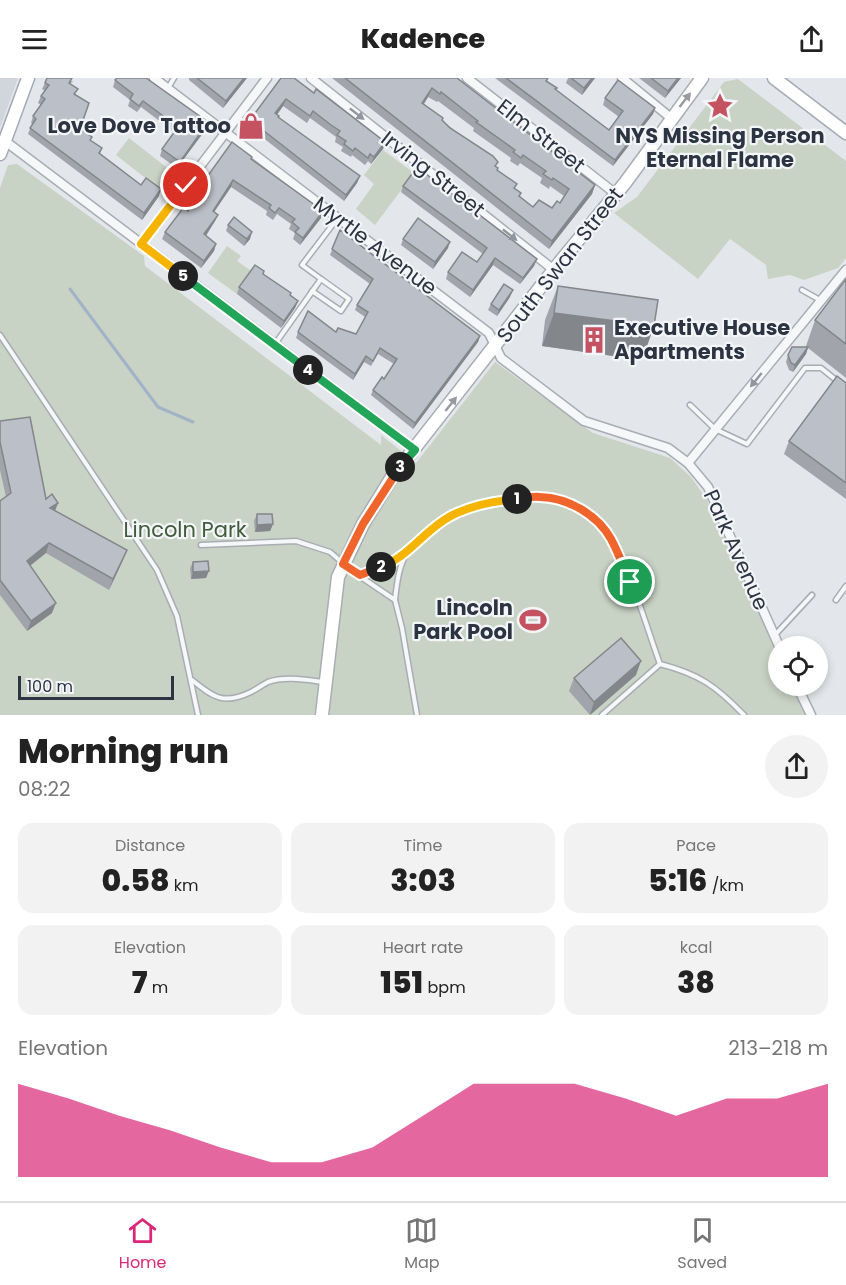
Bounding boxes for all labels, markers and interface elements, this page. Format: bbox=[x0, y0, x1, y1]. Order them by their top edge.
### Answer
text: Kadence bbox=[361, 20, 485, 57]
icon: menu bbox=[18, 23, 51, 56]
icon: share bbox=[795, 23, 828, 56]
place icon: NYS Missing Person Eternal Flame bbox=[705, 91, 735, 121]
street label: Elm Street bbox=[491, 92, 591, 179]
one-way arrow bbox=[679, 92, 691, 108]
one-way arrow bbox=[349, 108, 365, 121]
place label: Love Dove Tattoo bbox=[47, 111, 231, 140]
shop icon: Love Dove Tattoo bbox=[236, 111, 266, 141]
place label: NYS Missing Person Eternal Flame bbox=[615, 121, 825, 174]
street label: Irving Street bbox=[375, 124, 491, 223]
pin bbox=[160, 159, 211, 210]
icon: check bbox=[169, 168, 202, 201]
street label: South Swan Street bbox=[490, 181, 630, 349]
street label: Myrtle Avenue bbox=[307, 189, 443, 302]
one-way arrow bbox=[502, 228, 518, 241]
pin: 5 bbox=[168, 261, 198, 291]
text: 5 bbox=[178, 264, 188, 287]
place label: Executive House Apartments bbox=[614, 313, 790, 366]
building icon: Executive House Apartments bbox=[579, 325, 609, 355]
pin: 4 bbox=[293, 355, 323, 385]
text: 4 bbox=[303, 358, 313, 381]
one-way arrow bbox=[749, 372, 762, 388]
one-way arrow bbox=[444, 396, 456, 411]
pin: 3 bbox=[385, 452, 415, 482]
text: 3 bbox=[395, 455, 405, 478]
pin: 1 bbox=[502, 484, 532, 514]
street label: Park Avenue bbox=[697, 485, 776, 615]
text: 1 bbox=[514, 487, 520, 510]
park label: Lincoln Park bbox=[123, 515, 247, 544]
pin: 2 bbox=[366, 552, 396, 582]
text: 2 bbox=[376, 555, 386, 578]
pin bbox=[604, 556, 655, 607]
icon: arrive bbox=[613, 565, 646, 598]
place label: Lincoln Park Pool bbox=[413, 593, 513, 646]
sports icon: Lincoln Park Pool bbox=[518, 605, 548, 635]
map controls bbox=[768, 636, 828, 696]
button: locate bbox=[768, 636, 828, 696]
scale bar bbox=[18, 673, 174, 700]
text: 100 m bbox=[27, 675, 73, 698]
text: Morning run bbox=[18, 728, 229, 775]
button: share bbox=[765, 735, 828, 798]
text: 08:22 bbox=[18, 775, 70, 803]
text: Distance bbox=[115, 834, 185, 857]
text: Time bbox=[404, 834, 443, 857]
text: Pace bbox=[676, 834, 716, 857]
text: 0.58 bbox=[102, 859, 169, 902]
text: 3:03 bbox=[390, 859, 456, 902]
text: 5:16 bbox=[648, 859, 707, 902]
text: km bbox=[169, 874, 198, 897]
text: /km bbox=[707, 874, 744, 897]
text: Elevation bbox=[114, 936, 186, 959]
text: Heart rate bbox=[383, 936, 463, 959]
text: kcal bbox=[680, 936, 712, 959]
text: 7 bbox=[132, 961, 147, 1004]
text: 151 bbox=[380, 961, 423, 1004]
text: 38 bbox=[677, 961, 715, 1004]
text: m bbox=[147, 976, 168, 999]
text: bpm bbox=[423, 976, 466, 999]
text: Elevation bbox=[18, 1034, 108, 1062]
text: 213–218 m bbox=[728, 1034, 828, 1062]
tab: Home bbox=[119, 1214, 167, 1275]
tab: Map bbox=[404, 1214, 440, 1275]
tab: Saved bbox=[677, 1214, 727, 1275]

